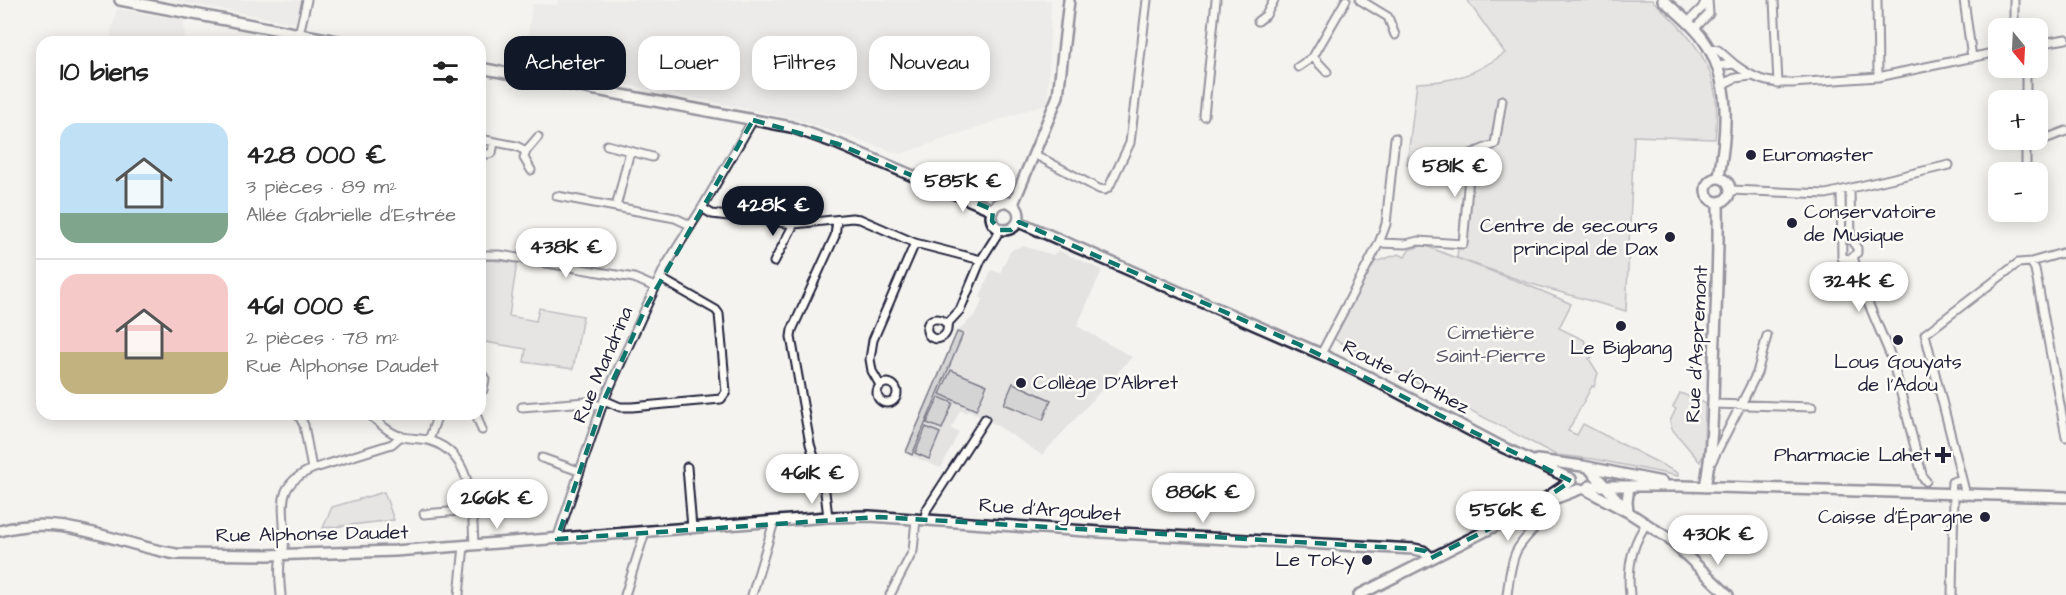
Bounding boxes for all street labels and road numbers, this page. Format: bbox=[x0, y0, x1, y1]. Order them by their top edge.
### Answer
street label: Rue d'Aspremont bbox=[1679, 265, 1715, 423]
street label: Rue Mandrina bbox=[566, 302, 640, 428]
street label: Route d'Orthez bbox=[1338, 333, 1474, 421]
street label: Rue d'Argoubet bbox=[978, 491, 1122, 530]
street label: Rue Alphonse Daudet bbox=[215, 518, 409, 550]

